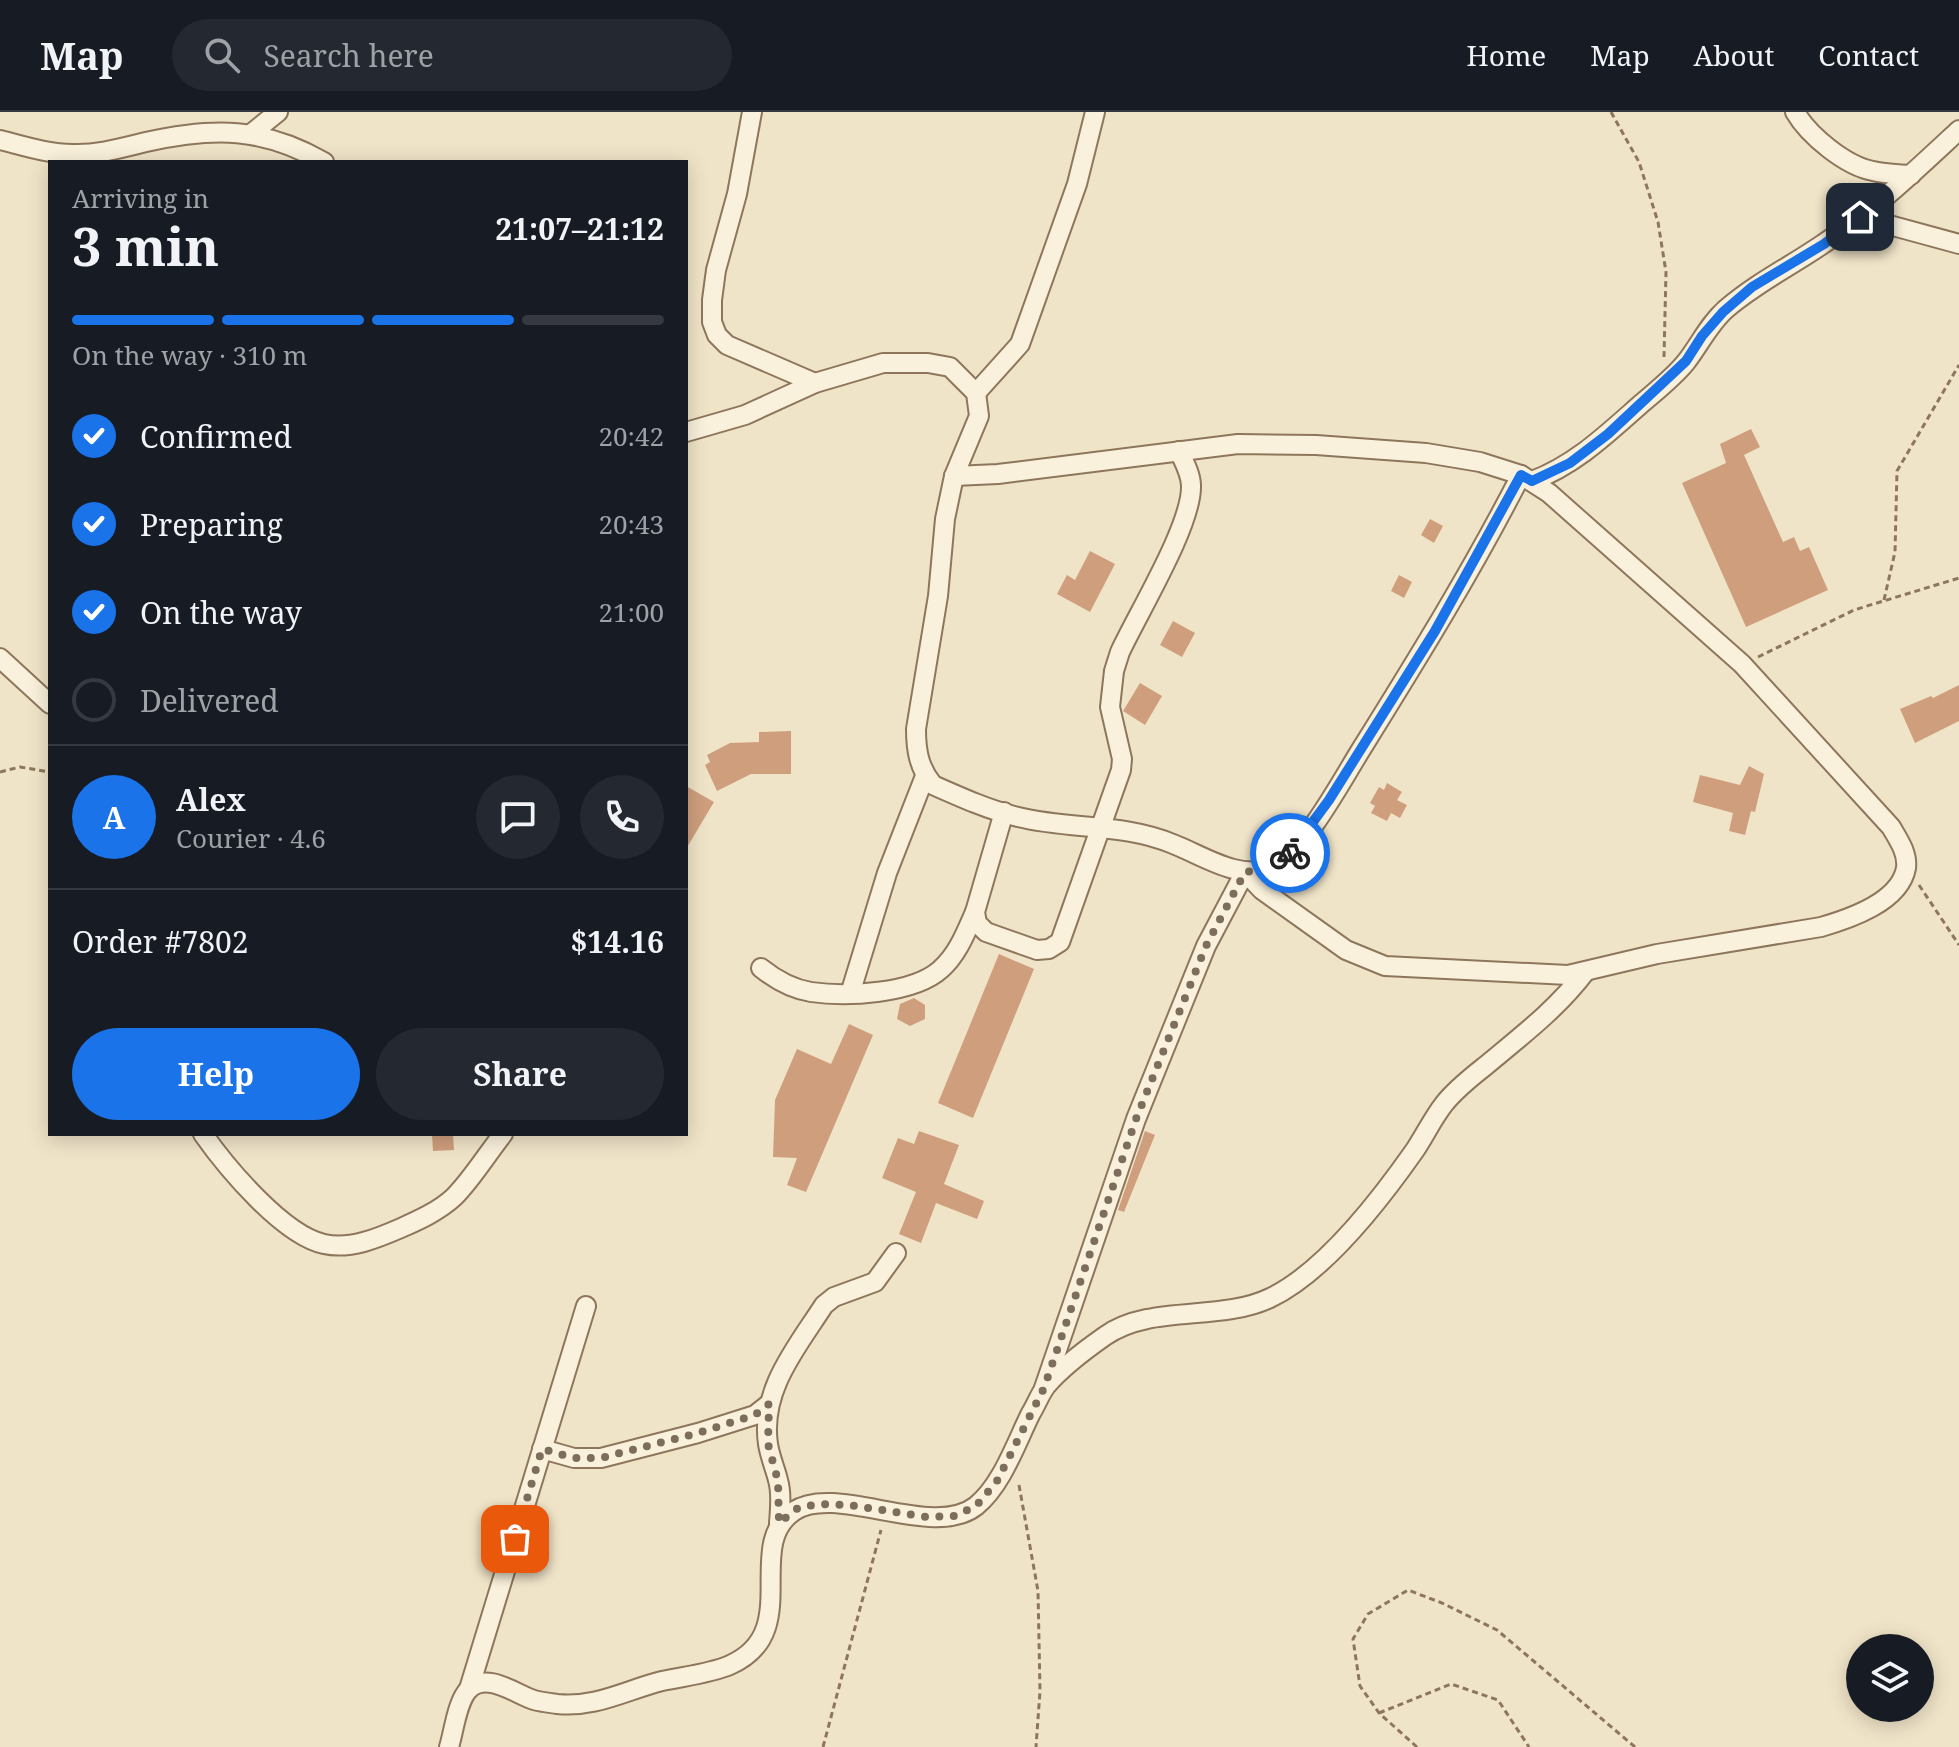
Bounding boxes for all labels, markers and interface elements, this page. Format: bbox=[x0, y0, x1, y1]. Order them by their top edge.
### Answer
search box bbox=[172, 19, 732, 91]
text: Map bbox=[40, 29, 124, 81]
icon: search bbox=[200, 33, 244, 77]
text: Search here bbox=[264, 35, 434, 76]
text: Home bbox=[1467, 36, 1546, 74]
text: Map bbox=[1590, 36, 1650, 74]
text: About bbox=[1694, 36, 1774, 74]
text: Contact bbox=[1818, 36, 1919, 74]
text: Arriving in bbox=[72, 180, 209, 216]
pin bbox=[1826, 183, 1894, 251]
icon: home bbox=[1838, 195, 1882, 239]
text: 21:07–21:12 bbox=[495, 208, 664, 249]
text: 3 min bbox=[72, 210, 219, 281]
text: On the way · 310 m bbox=[72, 337, 307, 373]
icon: check bbox=[72, 414, 116, 458]
text: Confirmed bbox=[140, 416, 292, 457]
text: 20:42 bbox=[598, 418, 664, 454]
icon: check bbox=[72, 502, 116, 546]
text: Preparing bbox=[140, 504, 283, 545]
text: 20:43 bbox=[598, 506, 664, 542]
icon: check bbox=[72, 590, 116, 634]
text: On the way bbox=[140, 592, 302, 633]
text: 21:00 bbox=[598, 594, 664, 630]
text: Delivered bbox=[140, 680, 279, 721]
button: chat bbox=[476, 775, 560, 859]
button: phone bbox=[580, 775, 664, 859]
text: Alex bbox=[176, 779, 246, 820]
text: A bbox=[103, 797, 125, 838]
courier bbox=[1250, 813, 1330, 893]
text: Courier · 4.6 bbox=[176, 820, 326, 856]
icon: bike bbox=[1268, 831, 1312, 875]
text: Order #7802 bbox=[72, 921, 249, 962]
text: $14.16 bbox=[570, 921, 664, 962]
button: Help bbox=[72, 1028, 360, 1120]
button: Share bbox=[376, 1028, 664, 1120]
pin bbox=[481, 1505, 549, 1573]
icon: bag bbox=[493, 1517, 537, 1561]
map controls bbox=[1846, 1634, 1934, 1722]
button: layers bbox=[1846, 1634, 1934, 1722]

